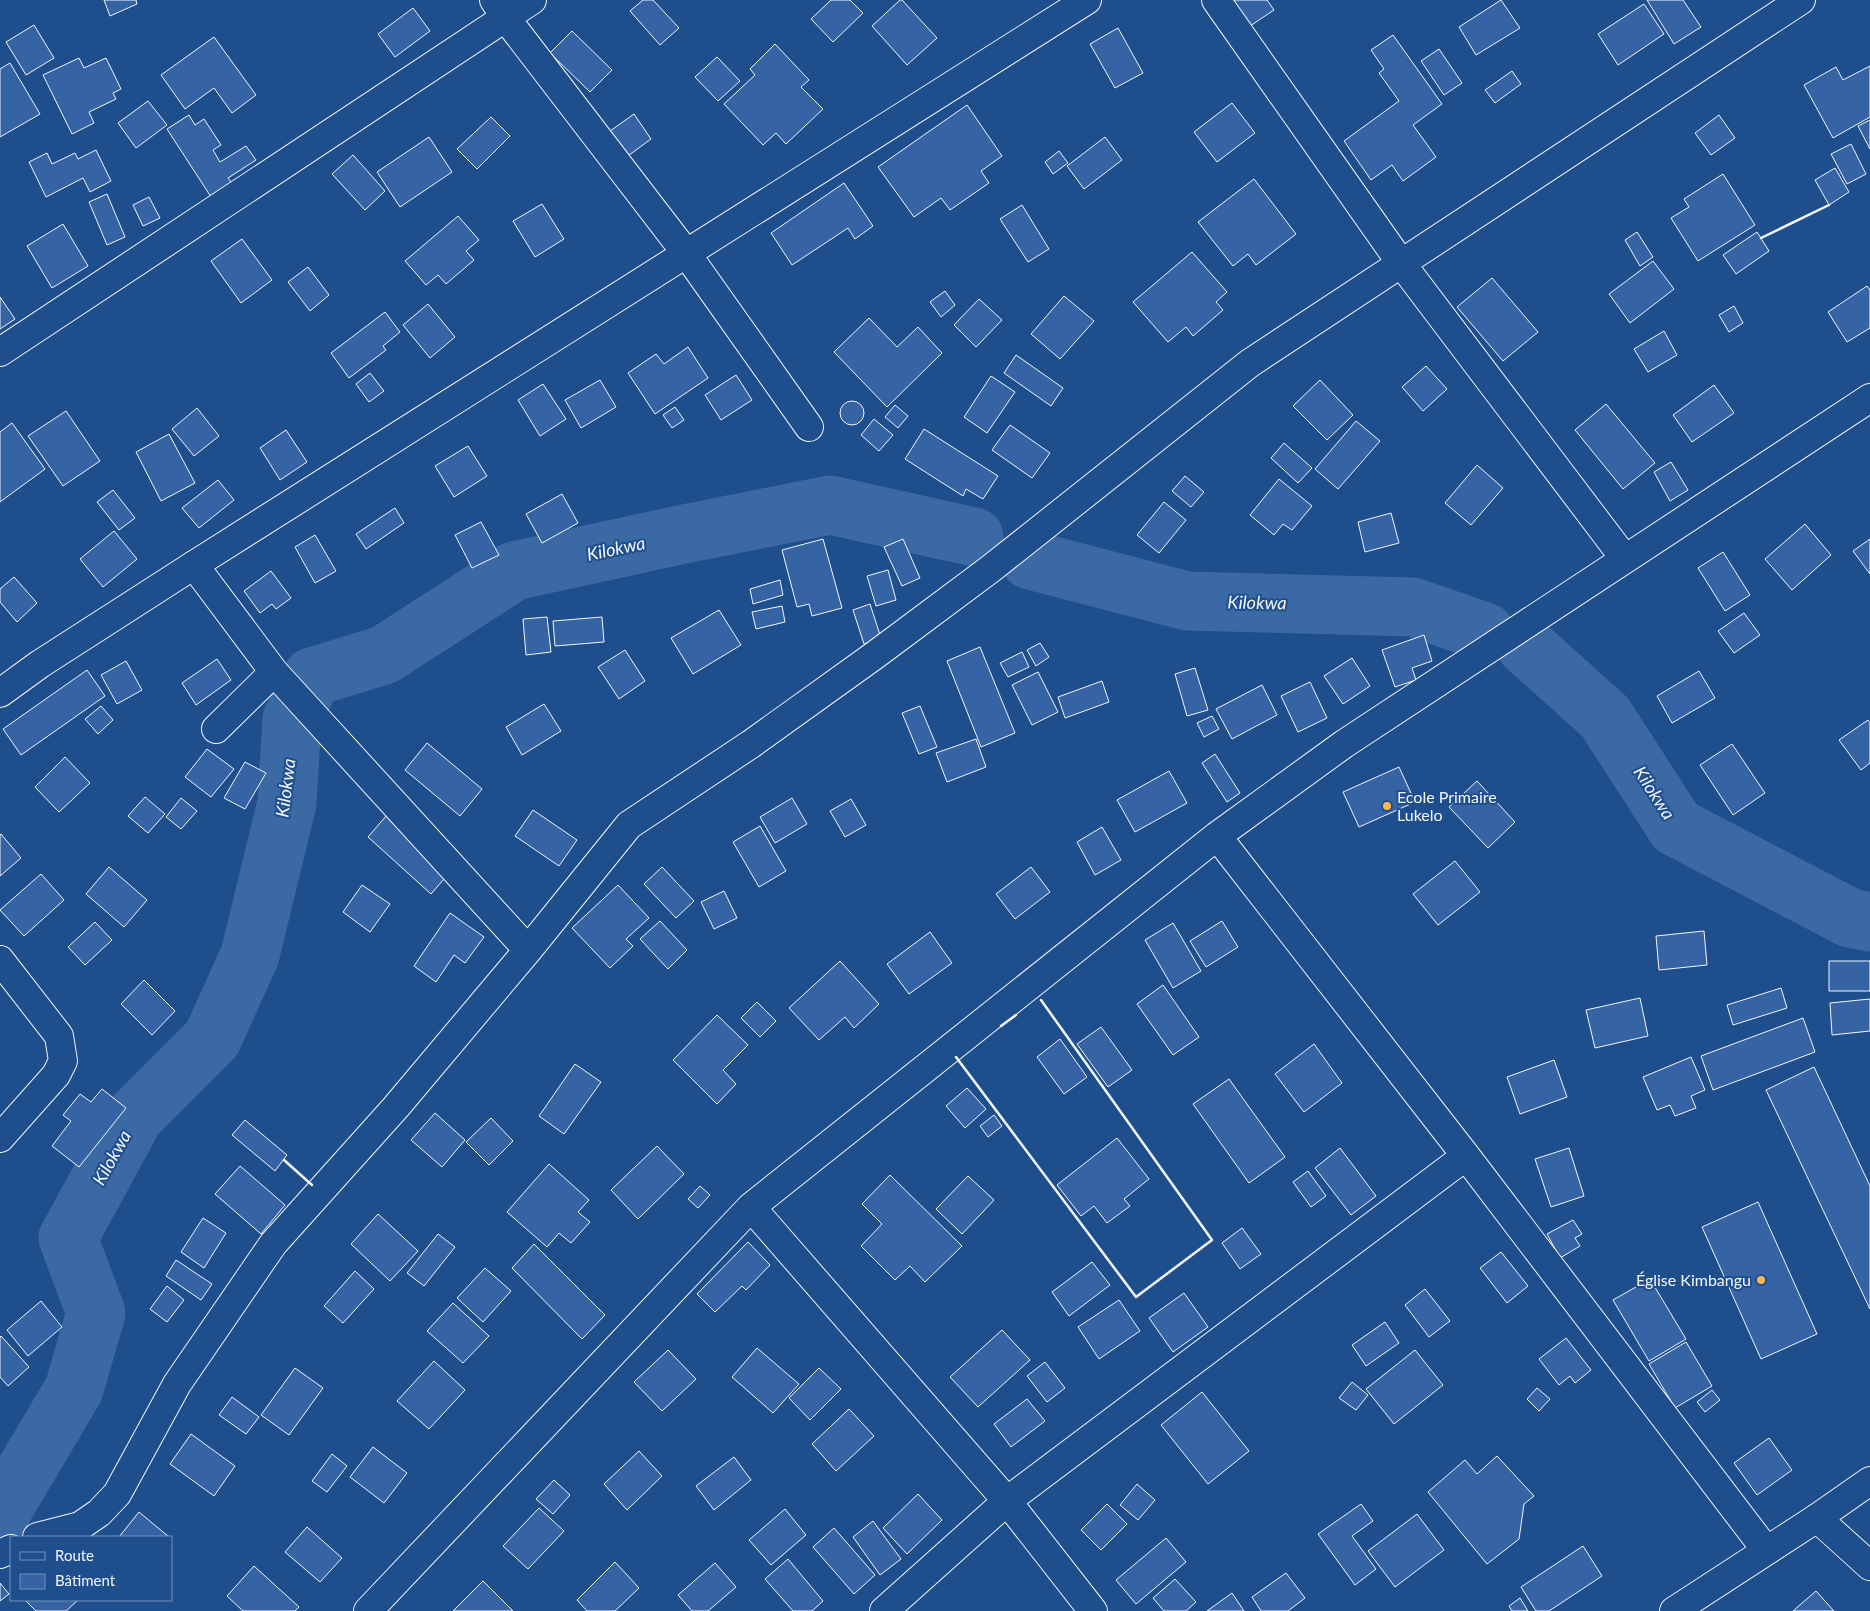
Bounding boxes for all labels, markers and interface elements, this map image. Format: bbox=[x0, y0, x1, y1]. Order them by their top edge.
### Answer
water label: Kilokwa bbox=[585, 531, 647, 565]
water label: Kilokwa bbox=[1227, 590, 1287, 614]
water label: Kilokwa bbox=[270, 757, 300, 819]
water label: Kilokwa bbox=[1629, 762, 1680, 823]
place label: Ecole Primaire Lukelo bbox=[1397, 787, 1497, 824]
marker: Ecole Primaire Lukelo bbox=[1381, 800, 1393, 812]
water label: Kilokwa bbox=[87, 1126, 135, 1189]
place label: Église Kimbangu bbox=[1636, 1270, 1751, 1289]
marker: Église Kimbangu bbox=[1755, 1274, 1767, 1286]
legend bbox=[10, 1536, 172, 1601]
text: Route bbox=[55, 1546, 94, 1564]
text: Bâtiment bbox=[55, 1571, 116, 1589]

